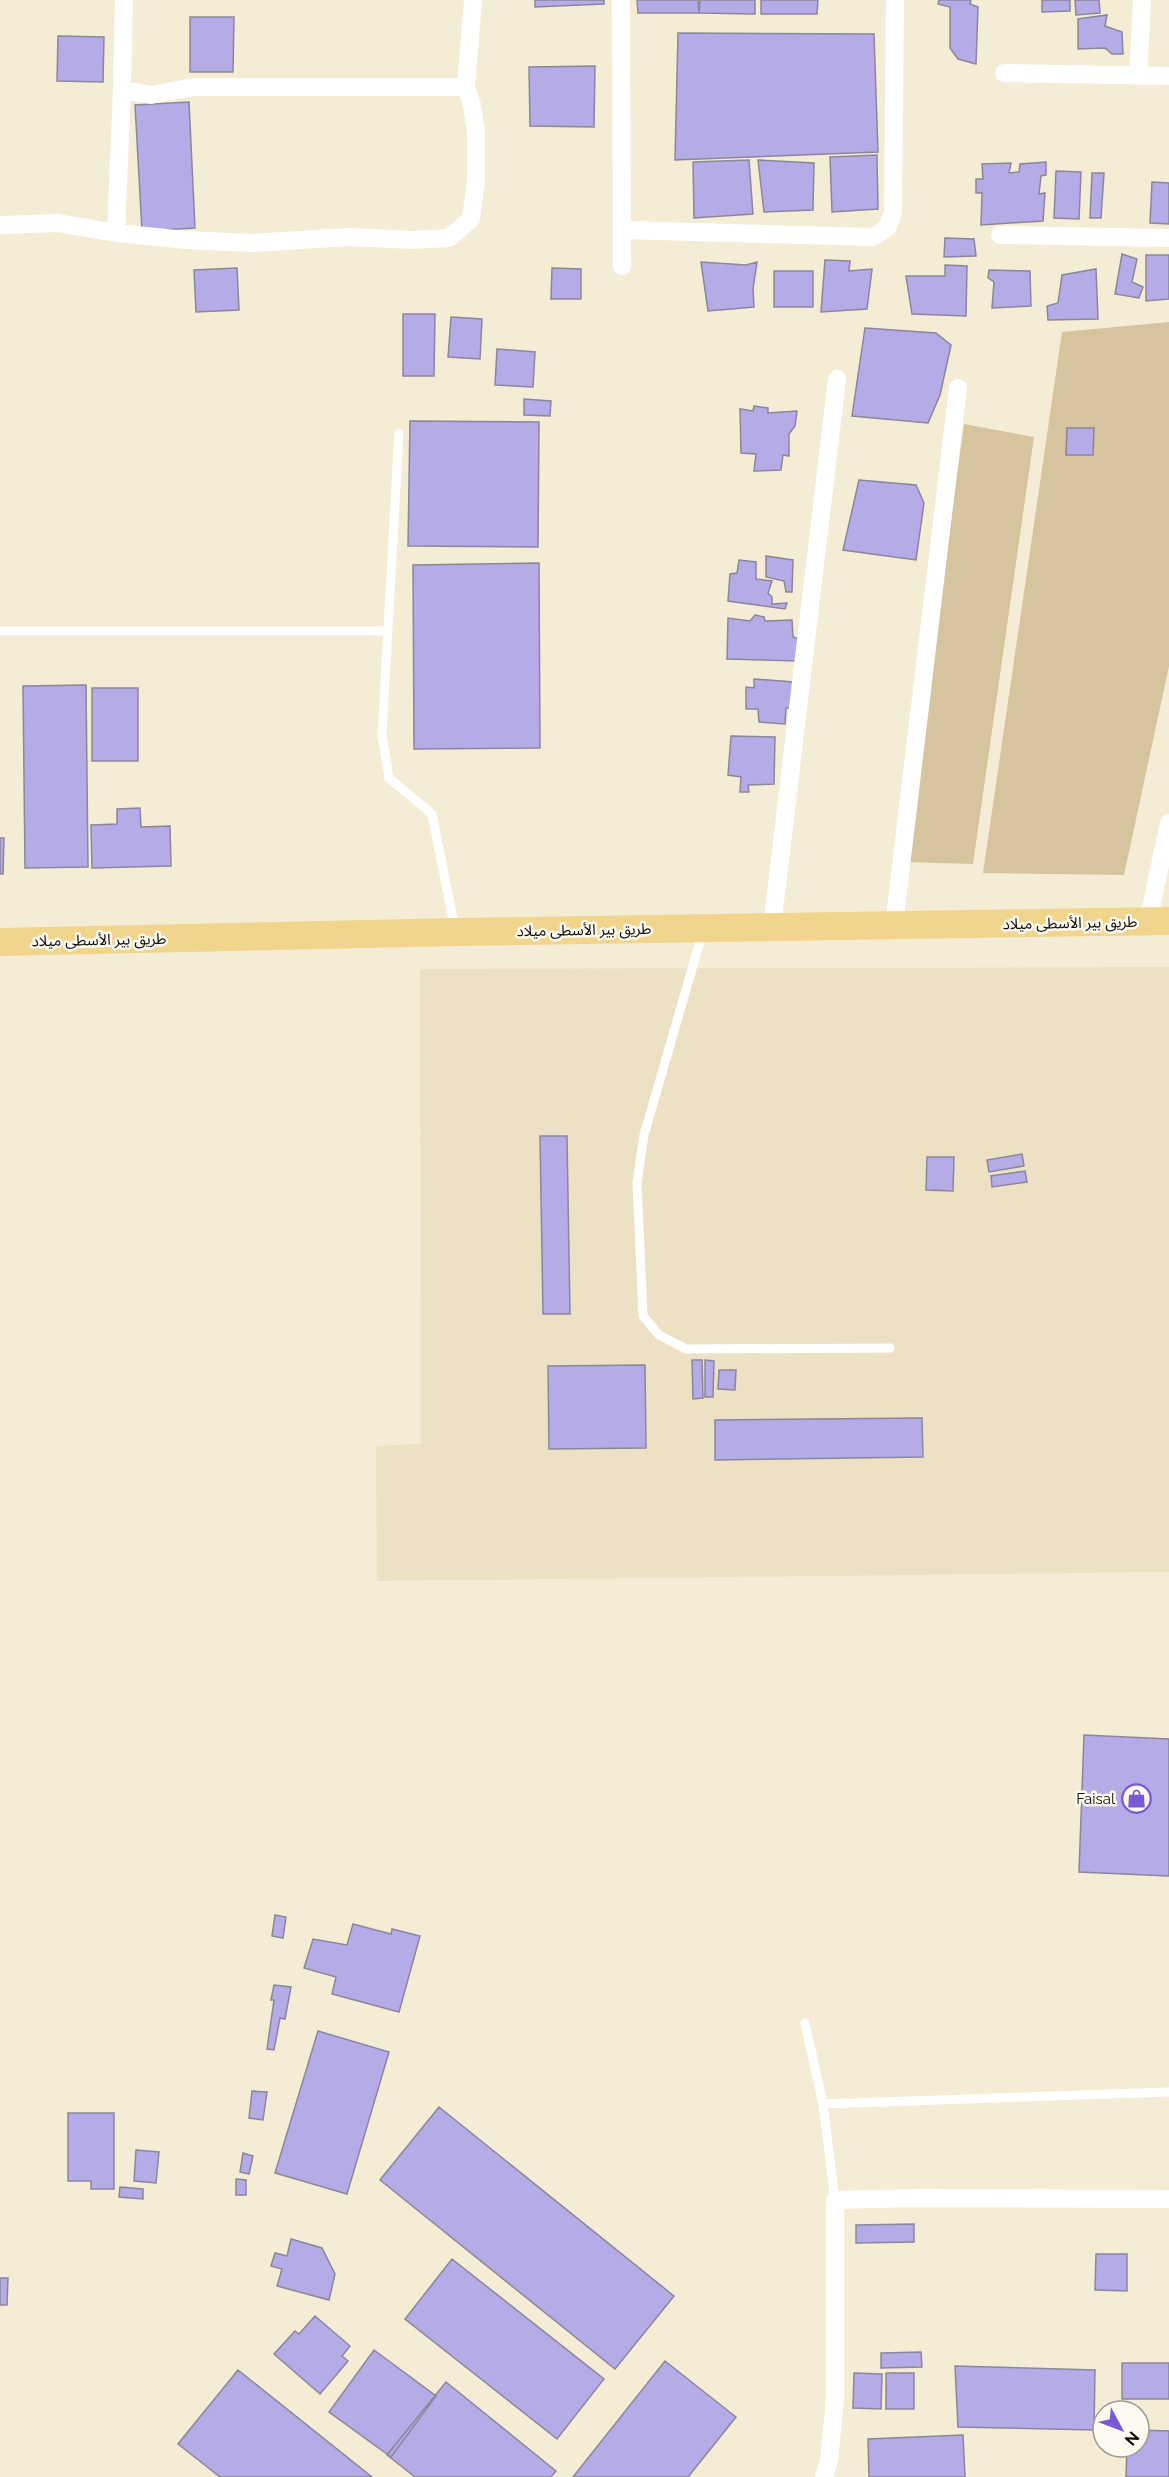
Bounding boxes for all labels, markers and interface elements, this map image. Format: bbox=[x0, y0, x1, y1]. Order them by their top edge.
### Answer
street label: طريق بير الأسطى ميلاد bbox=[1003, 913, 1137, 934]
street label: طريق بير الأسطى ميلاد bbox=[517, 920, 651, 941]
street label: طريق بير الأسطى ميلاد bbox=[32, 930, 166, 951]
shop icon: Faisal bbox=[1120, 1783, 1152, 1815]
place label: Faisal bbox=[1076, 1790, 1116, 1808]
north arrow bbox=[1091, 2399, 1151, 2459]
text: N bbox=[1121, 2428, 1143, 2449]

